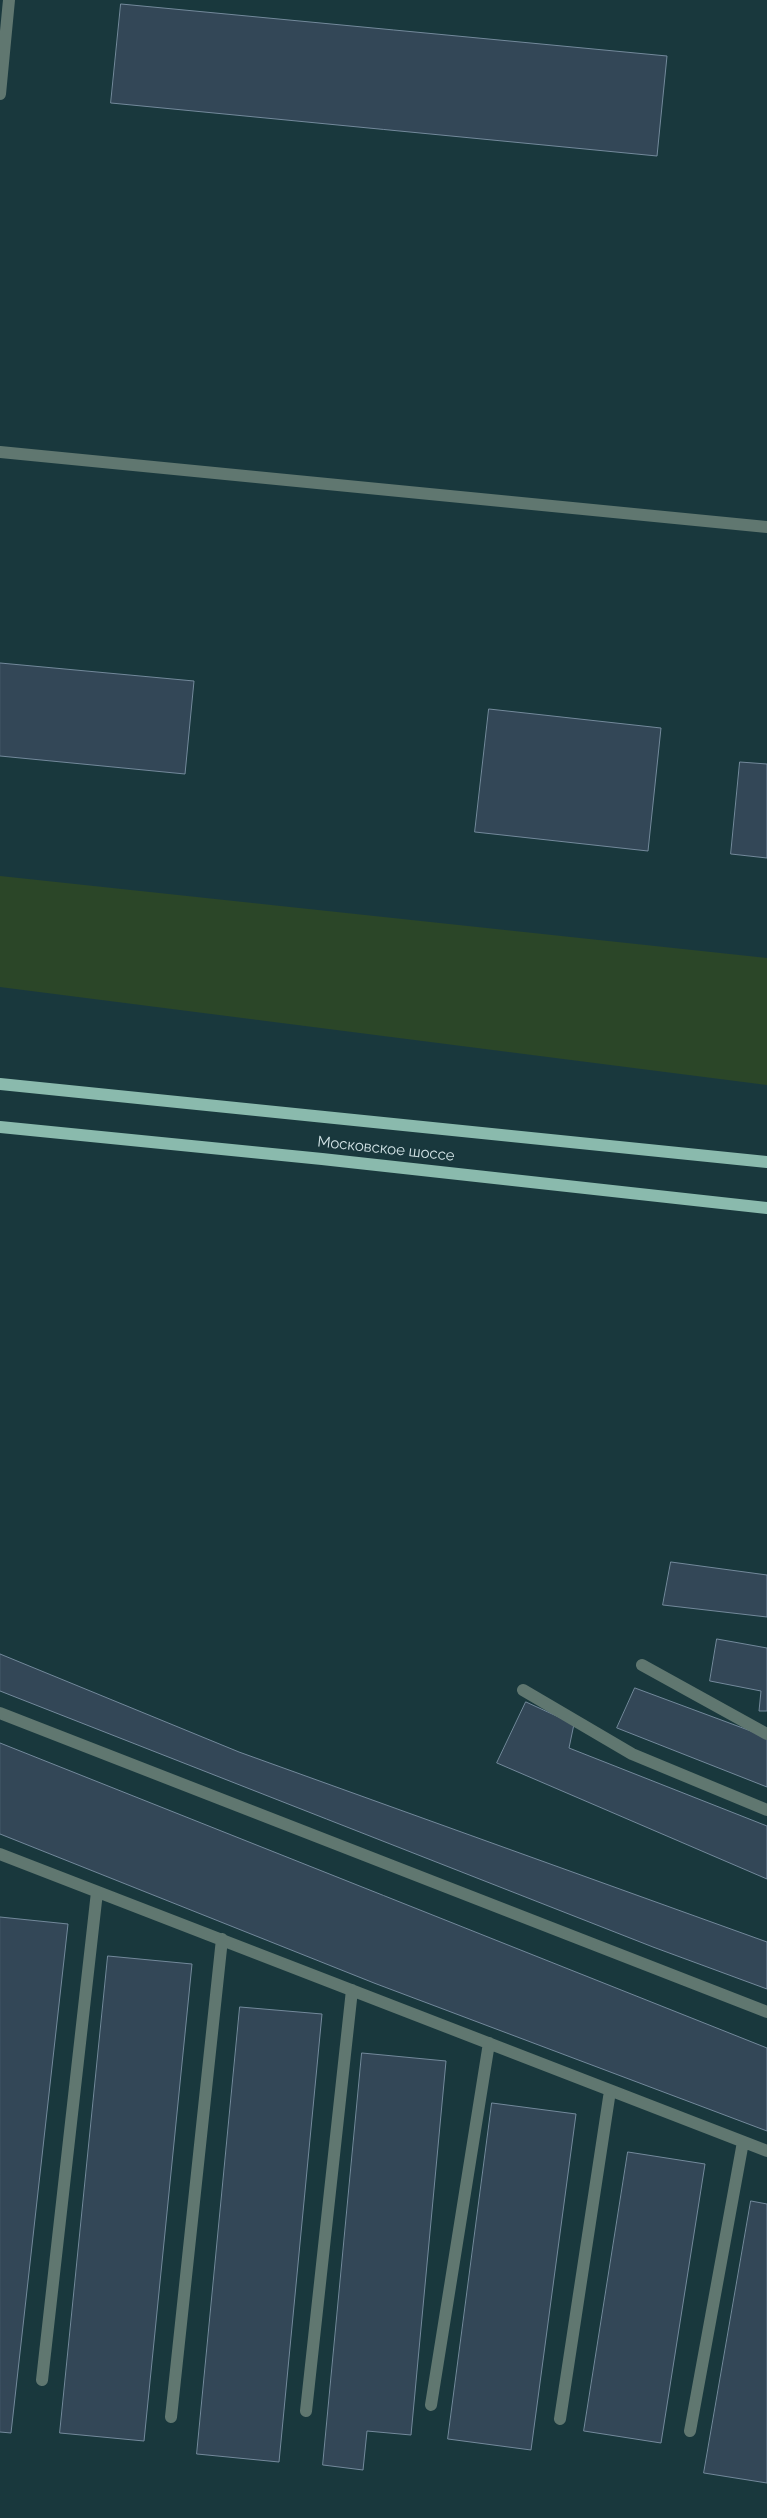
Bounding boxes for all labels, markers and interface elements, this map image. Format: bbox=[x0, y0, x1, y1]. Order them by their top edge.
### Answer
street label: Московское шоссе bbox=[317, 1133, 455, 1165]

